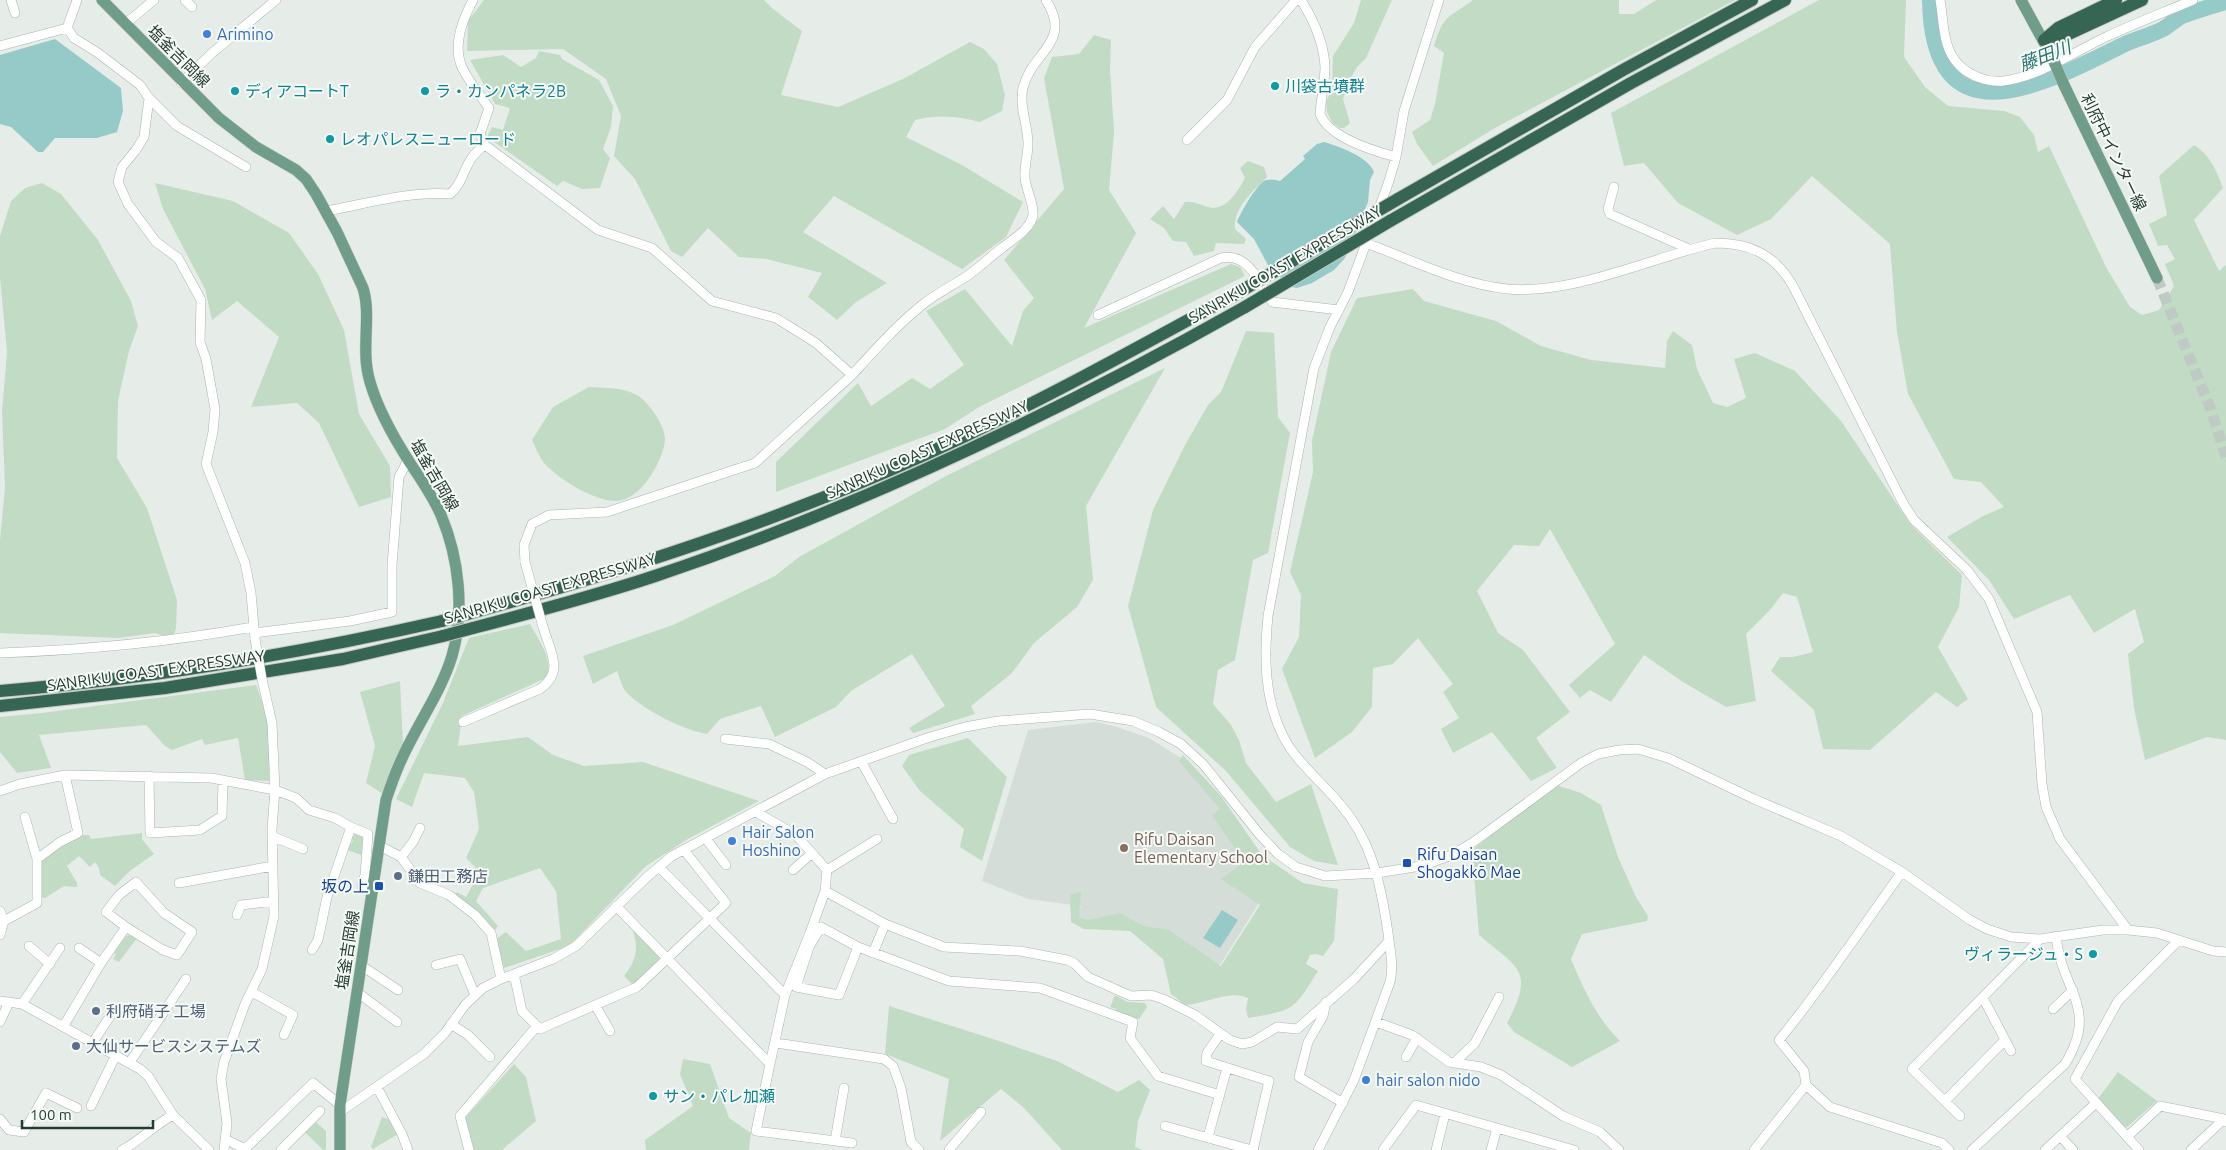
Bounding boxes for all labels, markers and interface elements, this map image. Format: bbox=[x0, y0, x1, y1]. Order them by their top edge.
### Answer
street label: 塩釜吉岡線 bbox=[144, 21, 214, 91]
place label: Arimino bbox=[217, 25, 274, 43]
marker: Arimino bbox=[201, 28, 213, 40]
water label: 藤田川 bbox=[2016, 35, 2075, 74]
place label: 川袋古墳群 bbox=[1285, 77, 1365, 95]
marker: 川袋古墳群 bbox=[1269, 80, 1281, 92]
place label: ディアコートT bbox=[245, 82, 349, 100]
place label: ラ・カンパネラ2B bbox=[435, 82, 566, 100]
marker: ディアコートT bbox=[229, 85, 241, 97]
marker: ラ・カンパネラ2B bbox=[419, 85, 431, 97]
street label: 利府中インター線 bbox=[2078, 91, 2150, 213]
place label: レオパレスニューロード bbox=[340, 130, 516, 148]
marker: レオパレスニューロード bbox=[324, 133, 336, 145]
street label: SANRIKU COAST EXPRESSWAY bbox=[1186, 201, 1385, 327]
street label: SANRIKU COAST EXPRESSWAY bbox=[823, 396, 1032, 502]
street label: 塩釜吉岡線 bbox=[407, 436, 463, 514]
street label: SANRIKU COAST EXPRESSWAY bbox=[442, 549, 659, 627]
street label: SANRIKU COAST EXPRESSWAY bbox=[46, 646, 267, 694]
place label: Hair Salon Hoshino bbox=[742, 823, 814, 859]
place label: Rifu Daisan Elementary School bbox=[1134, 830, 1268, 866]
marker: Hair Salon Hoshino bbox=[726, 835, 738, 847]
marker: Rifu Daisan Elementary School bbox=[1118, 842, 1130, 854]
place label: Rifu Daisan Shogakkō Mae bbox=[1417, 845, 1521, 881]
marker: Rifu Daisan Shogakkō Mae bbox=[1401, 857, 1413, 869]
place label: 鎌田工務店 bbox=[408, 867, 488, 885]
marker: 鎌田工務店 bbox=[392, 870, 404, 882]
place label: 坂の上 bbox=[321, 877, 369, 895]
marker: 坂の上 bbox=[373, 880, 385, 892]
street label: 塩釜吉岡線 bbox=[332, 909, 362, 991]
place label: ヴィラージュ・S bbox=[1964, 945, 2083, 963]
marker: ヴィラージュ・S bbox=[2087, 948, 2099, 960]
place label: 利府硝子 工場 bbox=[106, 1002, 206, 1020]
marker: 利府硝子 工場 bbox=[90, 1005, 102, 1017]
place label: 大仙サービスシステムズ bbox=[86, 1037, 262, 1055]
marker: 大仙サービスシステムズ bbox=[70, 1040, 82, 1052]
place label: hair salon nido bbox=[1376, 1071, 1480, 1089]
marker: hair salon nido bbox=[1360, 1074, 1372, 1086]
place label: サン・パレ加瀬 bbox=[663, 1087, 775, 1105]
marker: サン・パレ加瀬 bbox=[647, 1090, 659, 1102]
scale bar bbox=[22, 1098, 154, 1130]
text: 100 m bbox=[30, 1106, 72, 1123]

